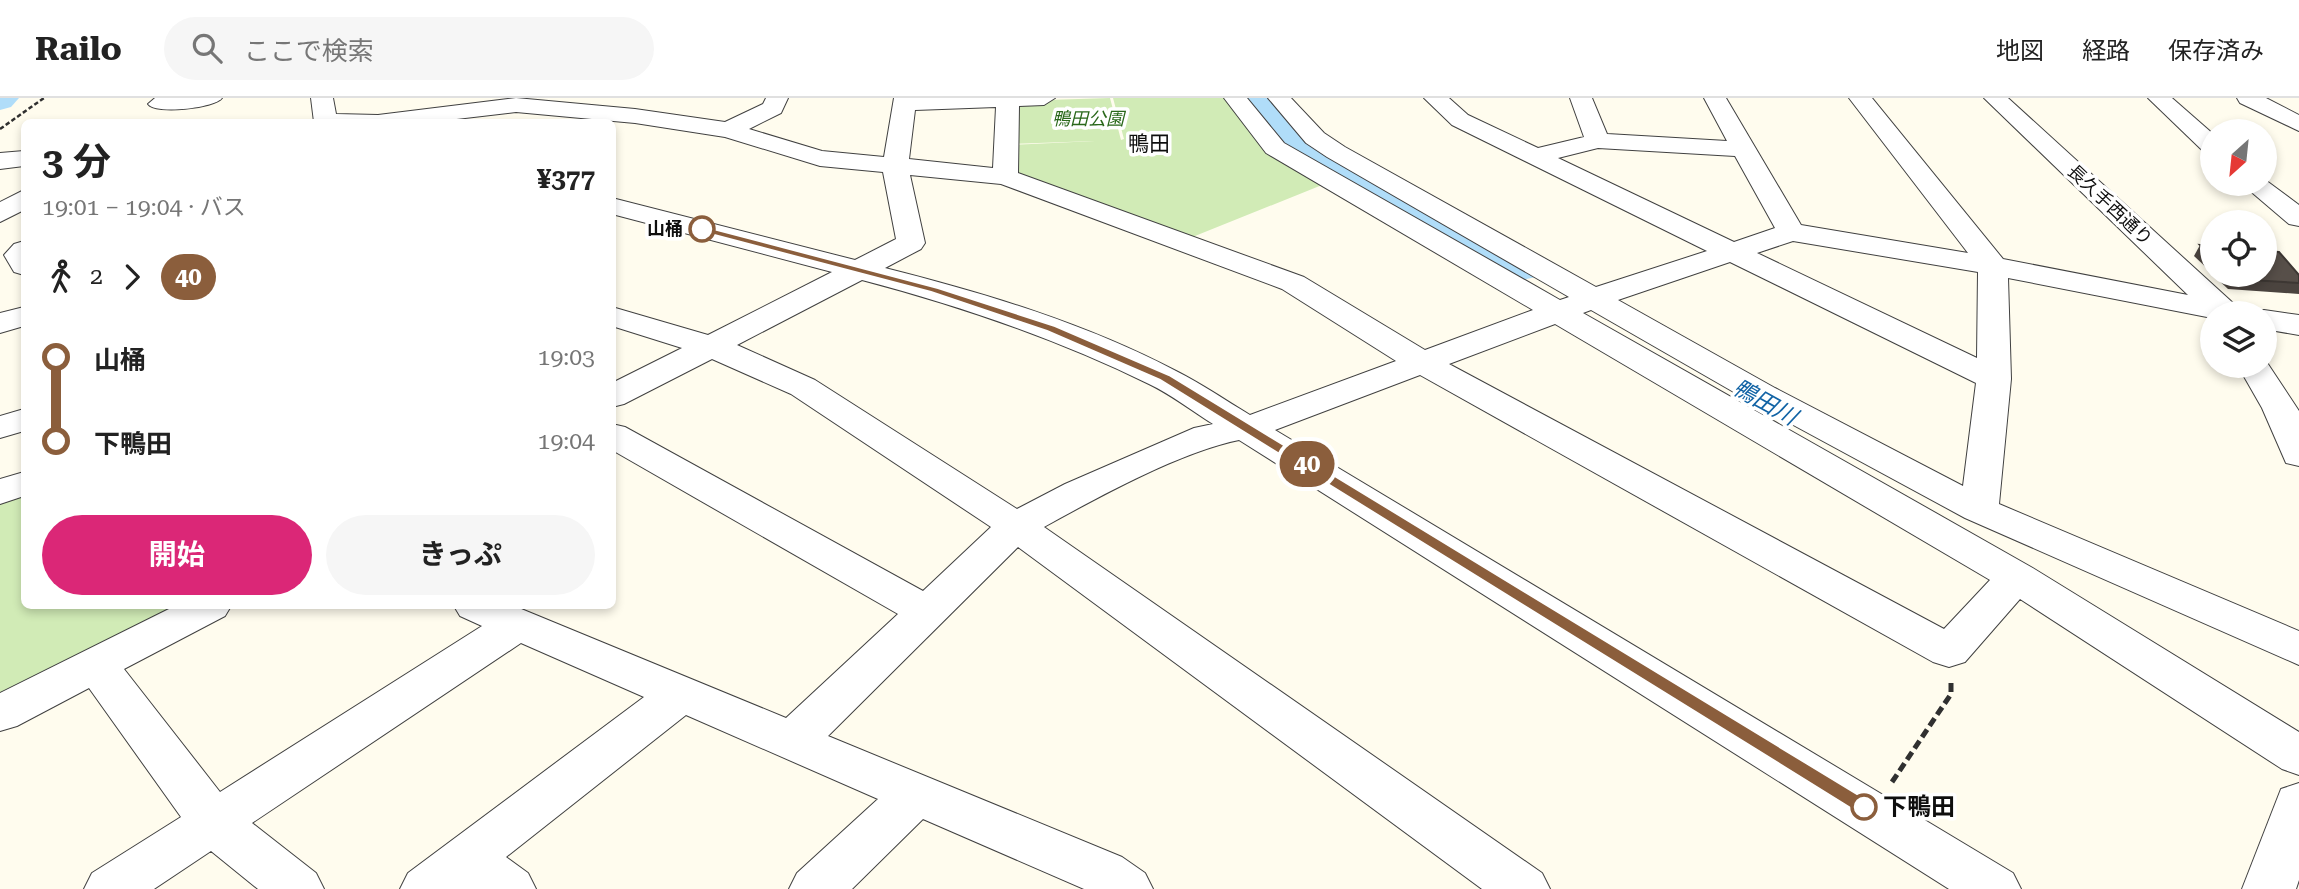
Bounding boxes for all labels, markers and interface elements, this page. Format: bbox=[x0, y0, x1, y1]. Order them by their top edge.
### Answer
search box bbox=[164, 17, 654, 80]
text: Railo bbox=[35, 29, 122, 68]
icon: search bbox=[188, 29, 226, 67]
text: ここで検索 bbox=[244, 36, 374, 66]
text: 地図 bbox=[1996, 37, 2044, 65]
text: 経路 bbox=[2082, 37, 2130, 65]
text: 保存済み bbox=[2168, 37, 2264, 65]
park label: 鴨田公園 bbox=[1052, 108, 1127, 129]
north arrow bbox=[2200, 119, 2277, 196]
map controls bbox=[2200, 119, 2277, 378]
district label: 鴨田 bbox=[1128, 132, 1170, 156]
text: 3 分 bbox=[42, 140, 111, 184]
street label: 長久手西通り bbox=[2064, 160, 2157, 249]
text: ¥377 bbox=[537, 164, 595, 194]
text: 19:01 – 19:04 · バス bbox=[42, 194, 246, 221]
button: locate bbox=[2200, 210, 2277, 287]
marker: 山桶 bbox=[689, 216, 715, 242]
place label: 山桶 bbox=[647, 218, 683, 239]
icon: walk bbox=[42, 258, 80, 296]
icon: forward bbox=[113, 258, 151, 296]
text: 2 bbox=[90, 263, 103, 290]
text: 40 bbox=[175, 263, 202, 291]
button: layers bbox=[2200, 301, 2277, 378]
text: 19:03 bbox=[538, 344, 595, 371]
text: 山桶 bbox=[94, 345, 146, 375]
water label: 鴨田川 bbox=[1728, 374, 1804, 432]
text: 19:04 bbox=[538, 428, 595, 455]
text: 下鴨田 bbox=[94, 429, 172, 459]
line badge: 40 bbox=[1276, 441, 1338, 487]
text: 40 bbox=[1294, 450, 1320, 478]
button: 開始 bbox=[42, 515, 312, 595]
button: きっぷ bbox=[326, 515, 595, 595]
place label: 下鴨田 bbox=[1883, 793, 1955, 821]
marker: 下鴨田 bbox=[1851, 794, 1877, 820]

